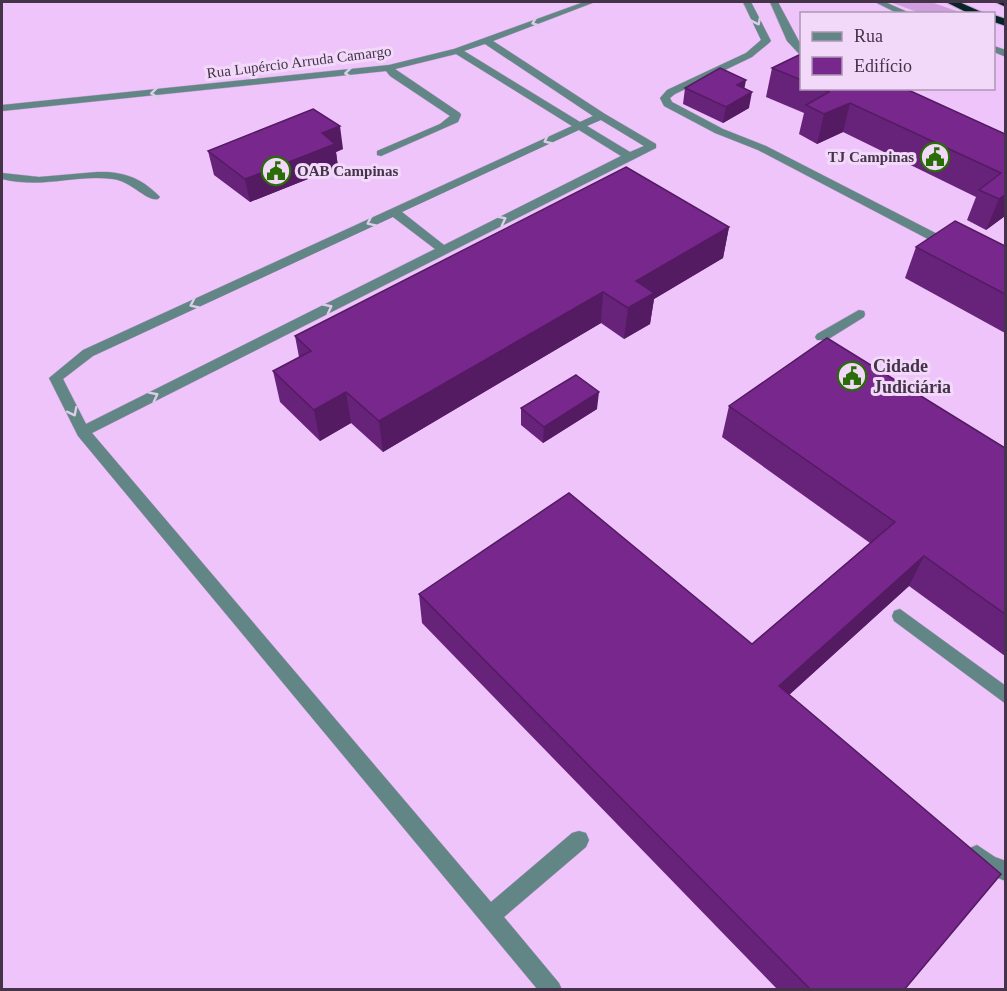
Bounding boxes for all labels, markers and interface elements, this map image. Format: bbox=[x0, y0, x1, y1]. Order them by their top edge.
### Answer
legend bbox=[800, 12, 995, 90]
one-way arrow bbox=[531, 15, 542, 27]
one-way arrow bbox=[749, 15, 761, 26]
text: Rua bbox=[854, 26, 883, 46]
street label: Rua Lupércio Arruda Camargo bbox=[206, 43, 392, 81]
text: Edifício bbox=[854, 56, 912, 76]
one-way arrow bbox=[344, 66, 353, 79]
one-way arrow bbox=[150, 86, 159, 99]
one-way arrow bbox=[543, 132, 554, 144]
public building icon: TJ Campinas bbox=[919, 141, 951, 173]
place label: TJ Campinas bbox=[828, 149, 914, 165]
public building icon: OAB Campinas bbox=[260, 155, 292, 187]
place label: OAB Campinas bbox=[297, 163, 398, 179]
one-way arrow bbox=[366, 214, 377, 226]
one-way arrow bbox=[496, 216, 507, 227]
one-way arrow bbox=[189, 297, 200, 309]
one-way arrow bbox=[322, 304, 333, 315]
place label: Cidade Judiciária bbox=[873, 356, 951, 397]
public building icon: Cidade Judiciária bbox=[836, 360, 868, 392]
one-way arrow bbox=[148, 392, 159, 404]
one-way arrow bbox=[66, 405, 77, 416]

